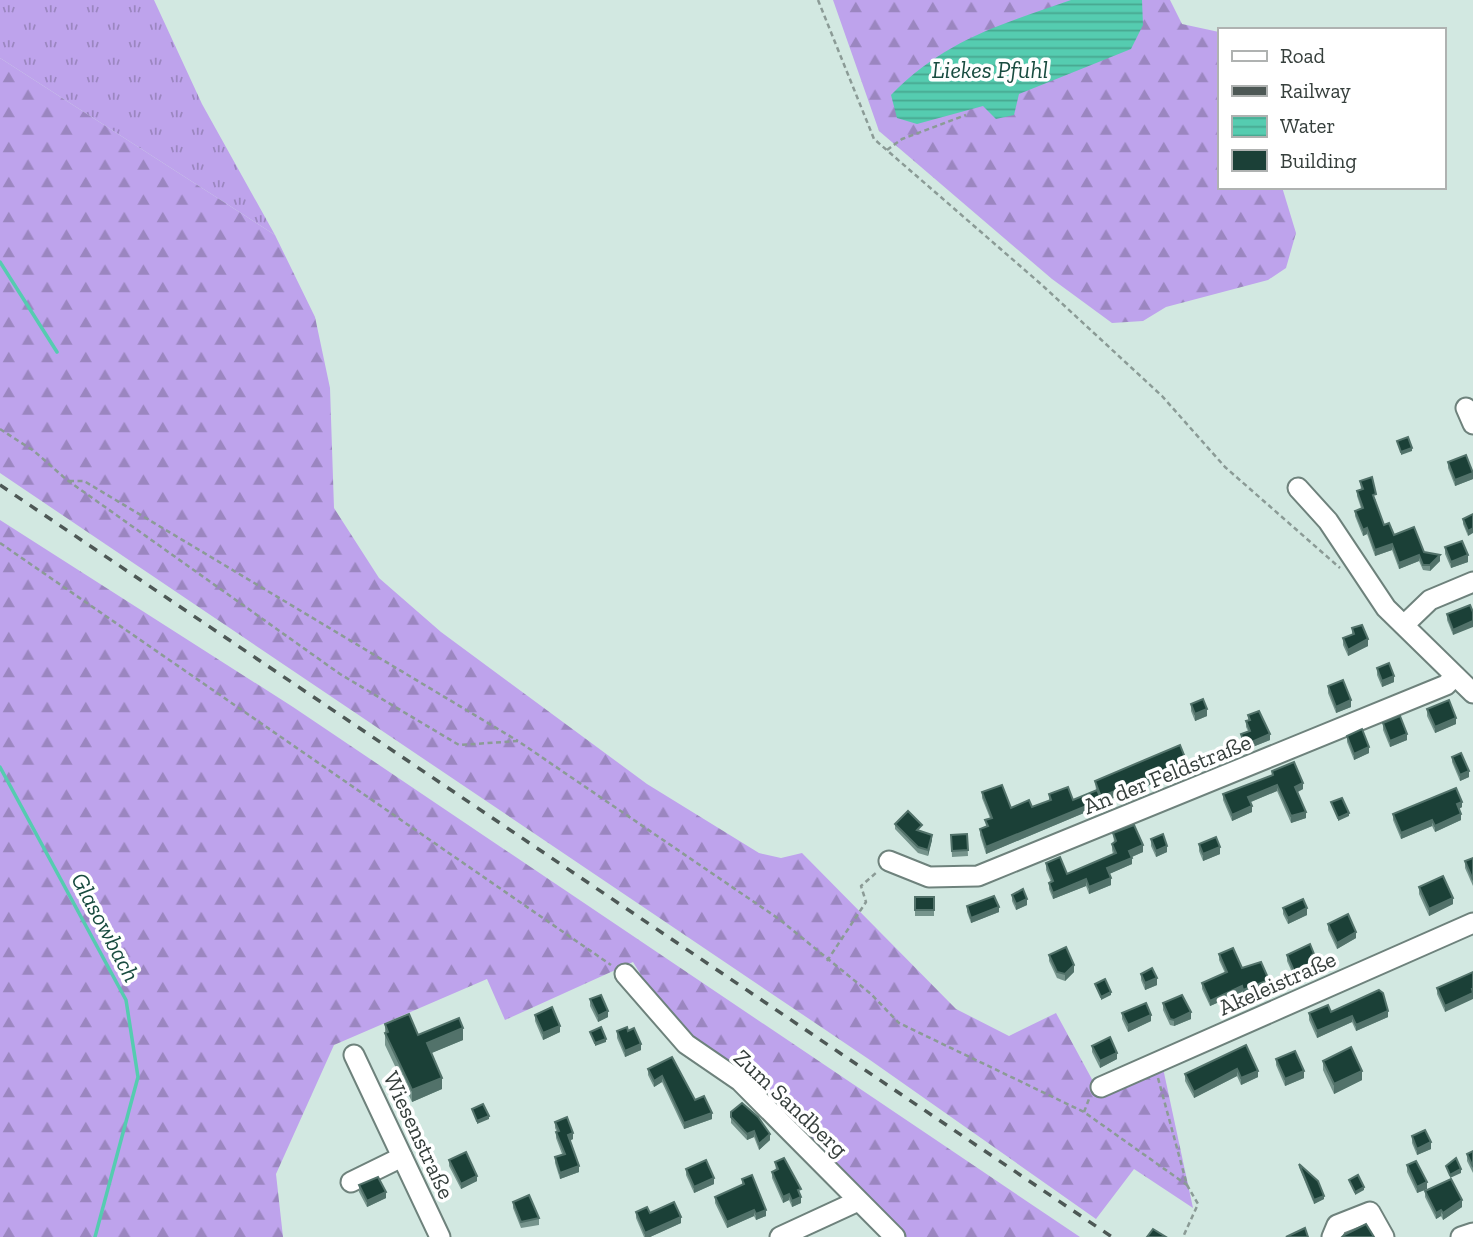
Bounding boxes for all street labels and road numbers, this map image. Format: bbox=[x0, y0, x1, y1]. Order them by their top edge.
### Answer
street label: An der Feldstraße bbox=[1079, 728, 1255, 820]
street label: Akeleistraße bbox=[1214, 945, 1340, 1021]
street label: Zum Sandberg bbox=[728, 1043, 854, 1163]
street label: Wiesenstraße bbox=[377, 1067, 461, 1203]

